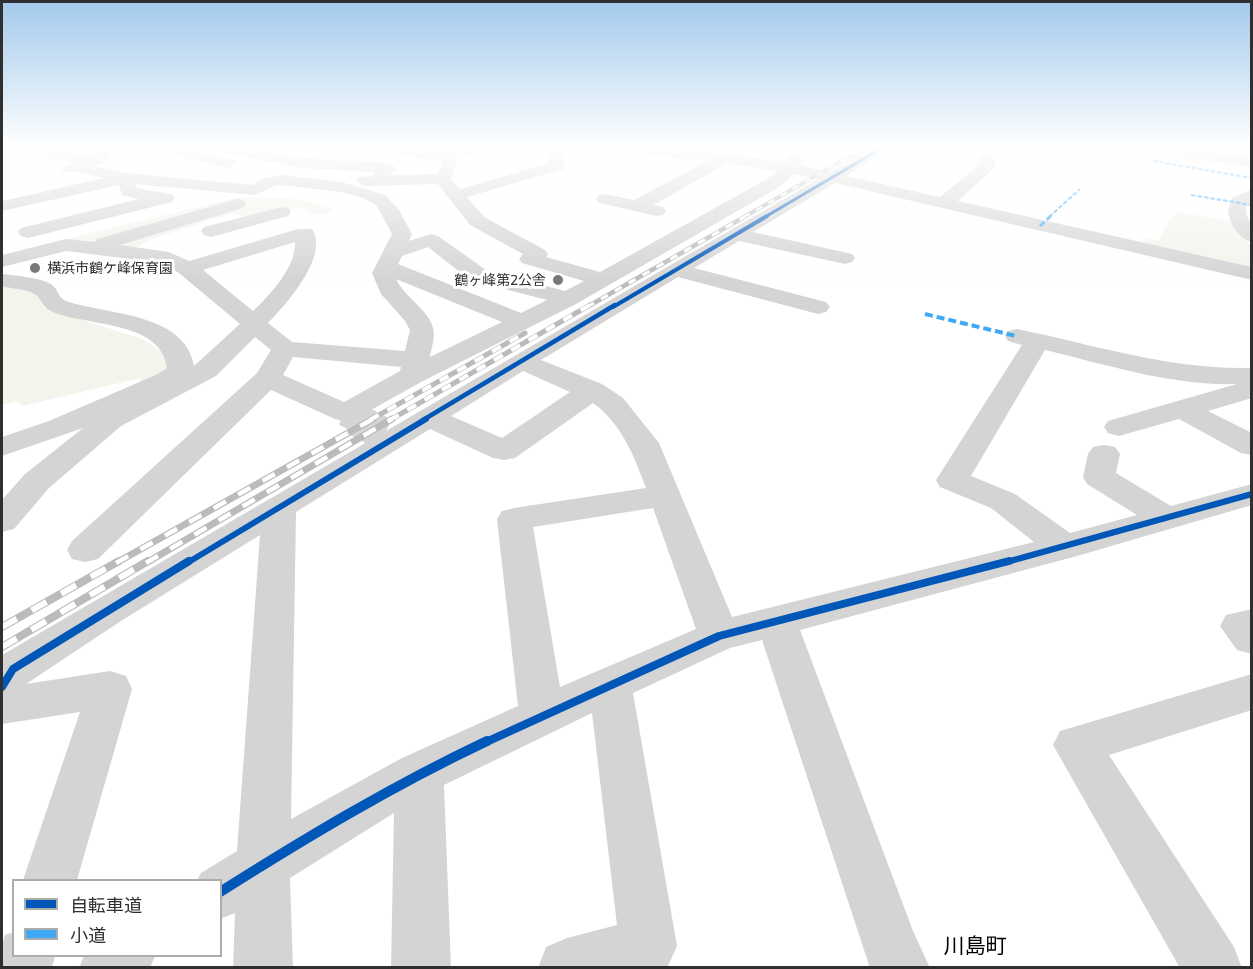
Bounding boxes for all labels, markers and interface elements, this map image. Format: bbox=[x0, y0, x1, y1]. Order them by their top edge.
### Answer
place label: 横浜市鶴ケ峰保育園 bbox=[47, 260, 173, 276]
marker: 横浜市鶴ケ峰保育園 bbox=[28, 261, 42, 275]
place label: 鶴ヶ峰第2公舎 bbox=[454, 272, 546, 288]
marker: 鶴ヶ峰第2公舎 bbox=[551, 273, 565, 287]
legend bbox=[12, 879, 222, 957]
text: 自転車道 bbox=[70, 894, 142, 916]
text: 小道 bbox=[70, 924, 106, 946]
district label: 川島町 bbox=[944, 933, 1006, 959]

